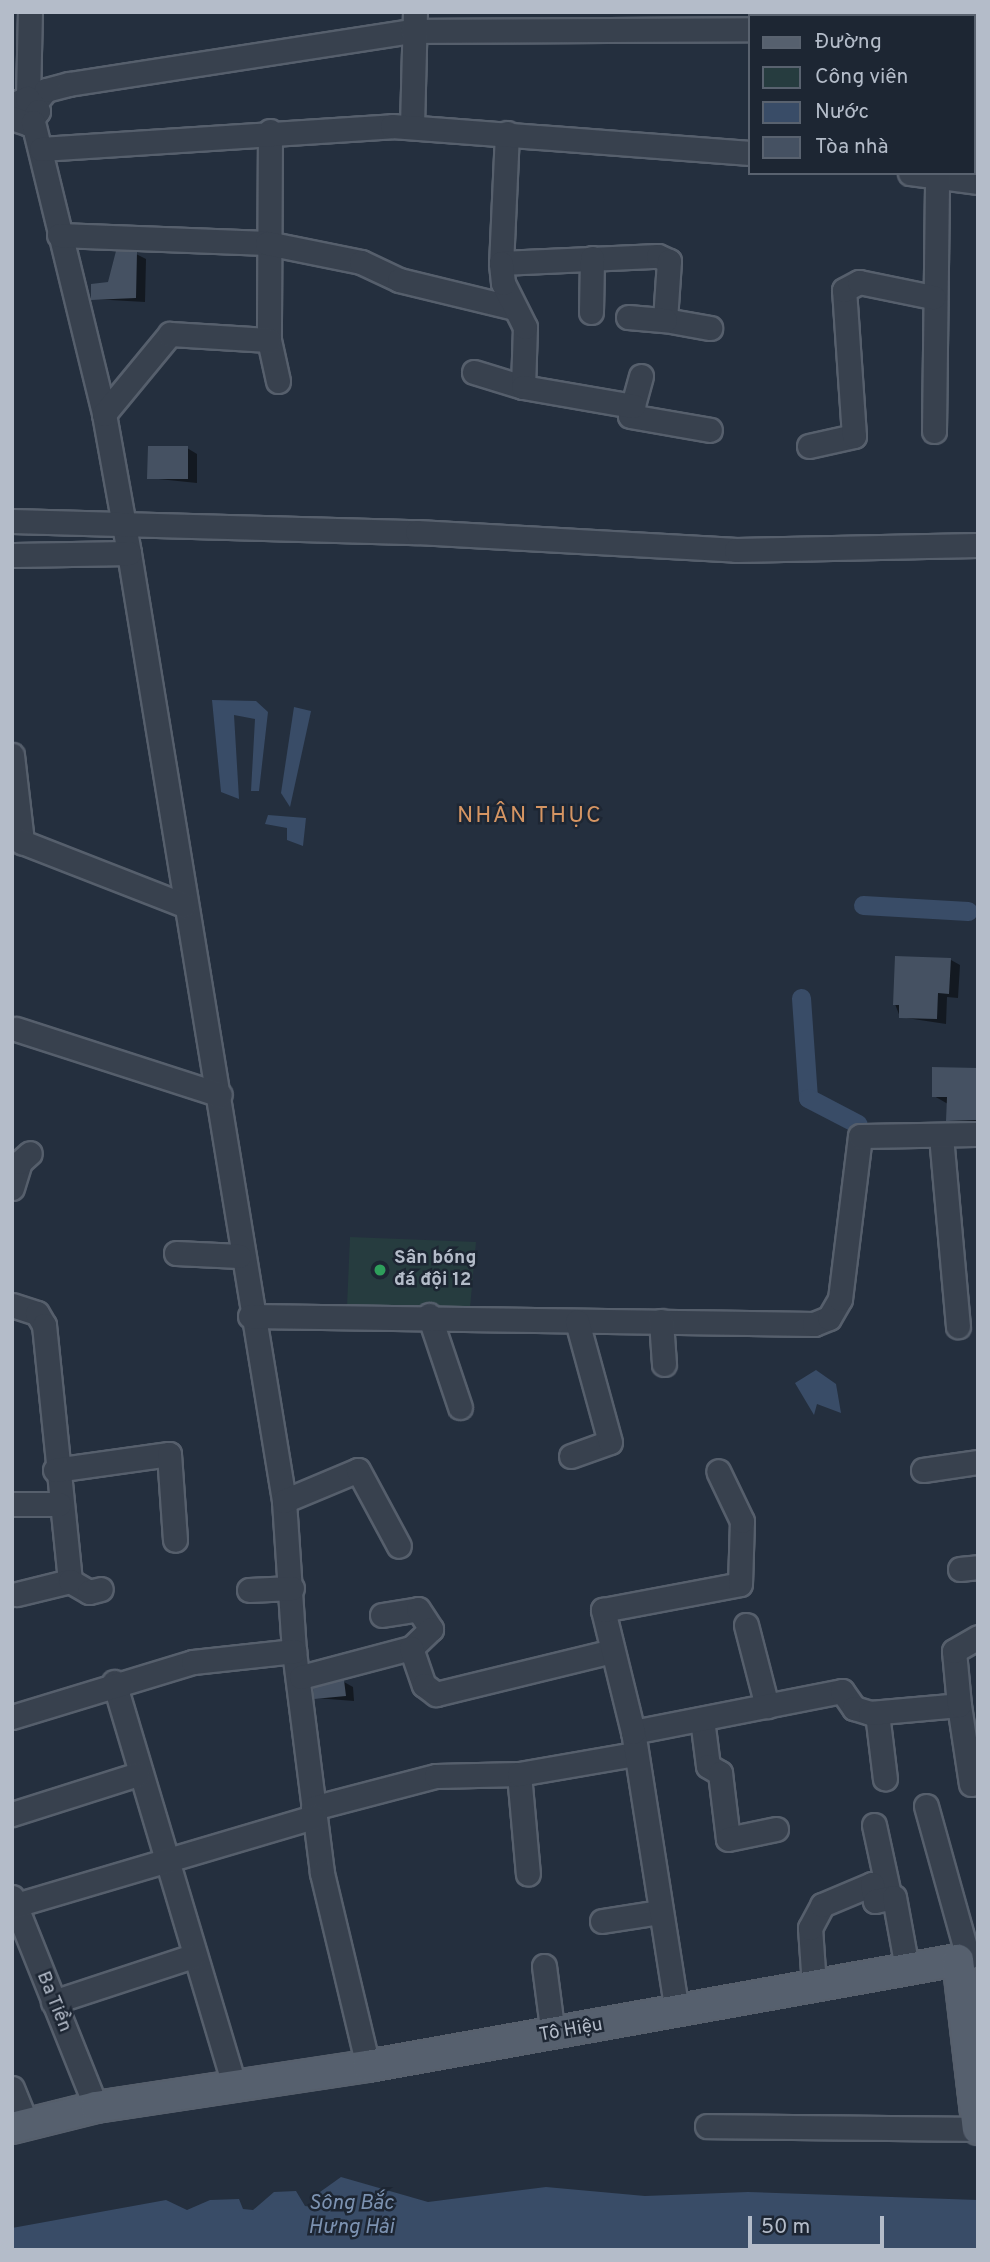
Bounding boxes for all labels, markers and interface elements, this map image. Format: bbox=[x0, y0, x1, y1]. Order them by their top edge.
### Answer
legend bbox=[748, 14, 976, 175]
text: Đường bbox=[815, 29, 882, 56]
text: Công viên bbox=[815, 64, 908, 91]
text: Nước bbox=[815, 99, 869, 126]
text: Tòa nhà bbox=[815, 134, 889, 161]
district label: NHÂN THỤC bbox=[458, 803, 602, 831]
place label: Sân bóng đá đội 12 bbox=[394, 1248, 476, 1292]
marker: Sân bóng đá đội 12 bbox=[372, 1262, 388, 1278]
street label: Ba Tiền bbox=[30, 1968, 76, 2036]
street label: Tô Hiệu bbox=[537, 2014, 605, 2048]
water label: Sông Bắc Hưng Hải bbox=[308, 2191, 394, 2241]
scale bar bbox=[752, 2202, 888, 2246]
text: 50 m bbox=[761, 2214, 810, 2241]

